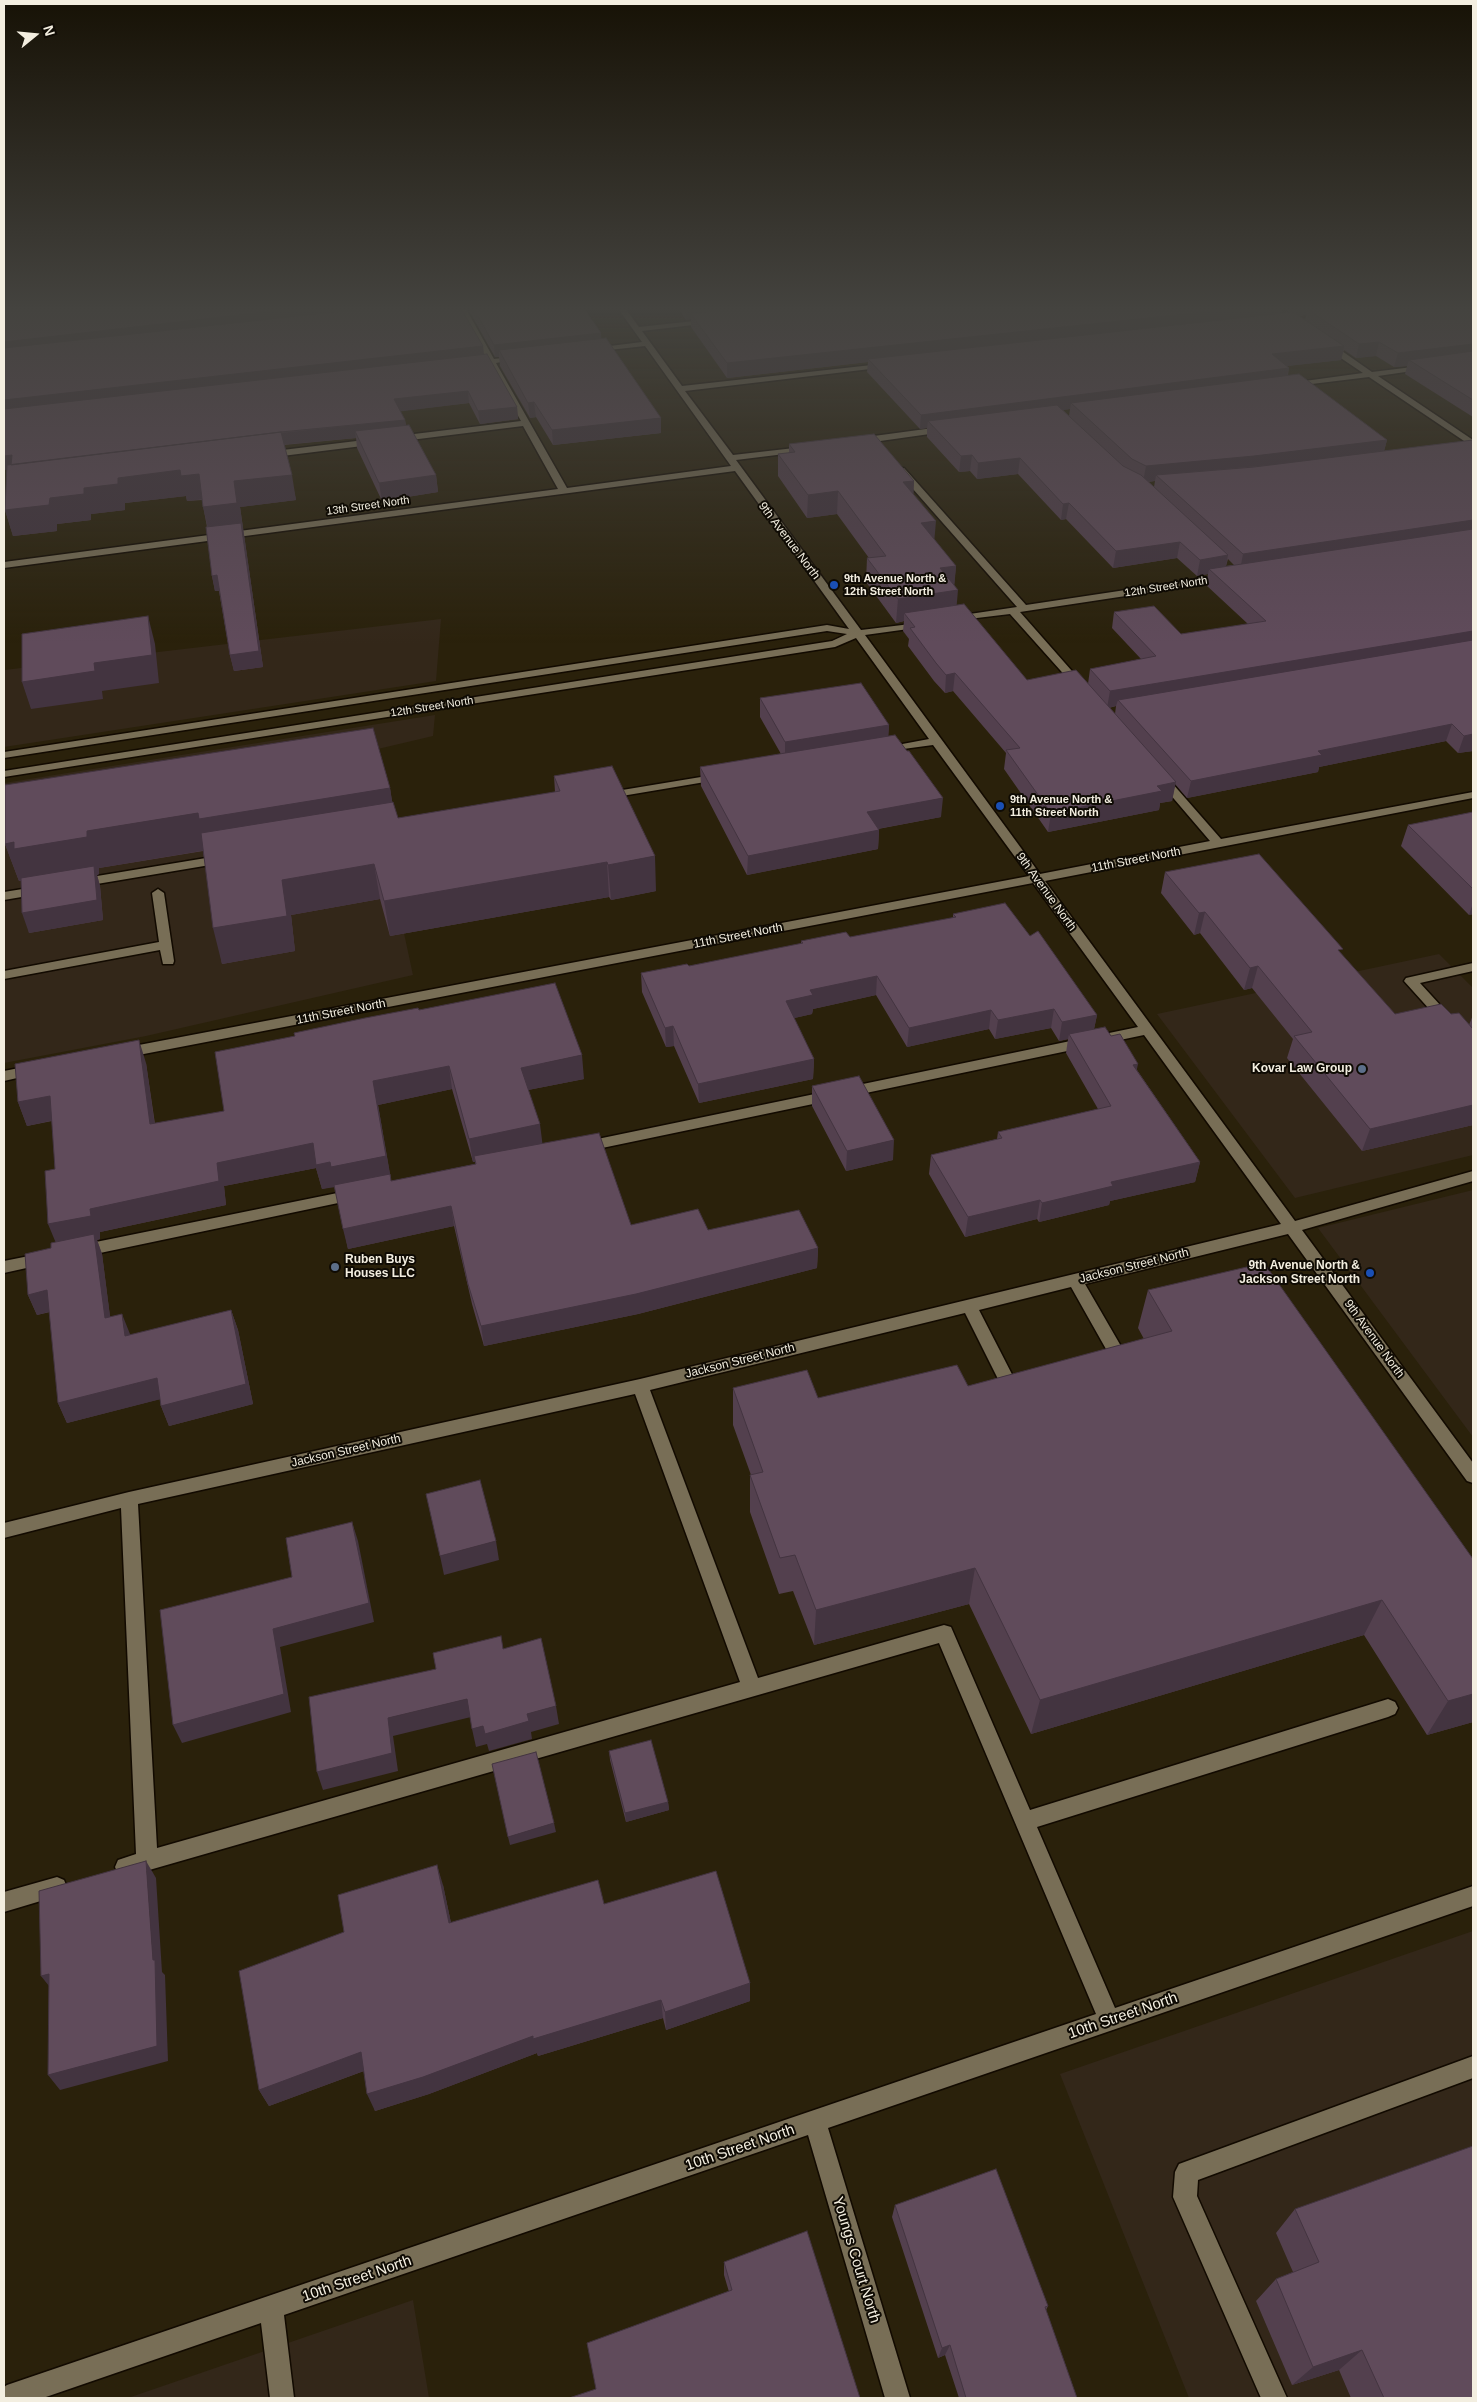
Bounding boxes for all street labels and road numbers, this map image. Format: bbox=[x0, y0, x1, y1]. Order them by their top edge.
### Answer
street label: 13th Street North bbox=[326, 494, 410, 518]
street label: 9th Avenue North bbox=[755, 499, 823, 583]
street label: 12th Street North bbox=[1124, 574, 1208, 600]
street label: 12th Street North bbox=[390, 694, 474, 720]
street label: 11th Street North bbox=[1090, 844, 1182, 876]
street label: 9th Avenue North bbox=[1013, 850, 1079, 934]
street label: 11th Street North bbox=[692, 920, 784, 952]
street label: 11th Street North bbox=[295, 996, 387, 1028]
street label: Jackson Street North bbox=[1078, 1245, 1190, 1287]
street label: 9th Avenue North bbox=[1341, 1297, 1407, 1381]
street label: Jackson Street North bbox=[684, 1340, 796, 1382]
street label: Jackson Street North bbox=[290, 1431, 402, 1471]
street label: 10th Street North bbox=[1066, 1989, 1180, 2043]
street label: 10th Street North bbox=[683, 2121, 797, 2175]
street label: Youngs Court North bbox=[828, 2195, 884, 2325]
street label: 10th Street North bbox=[300, 2252, 414, 2306]

